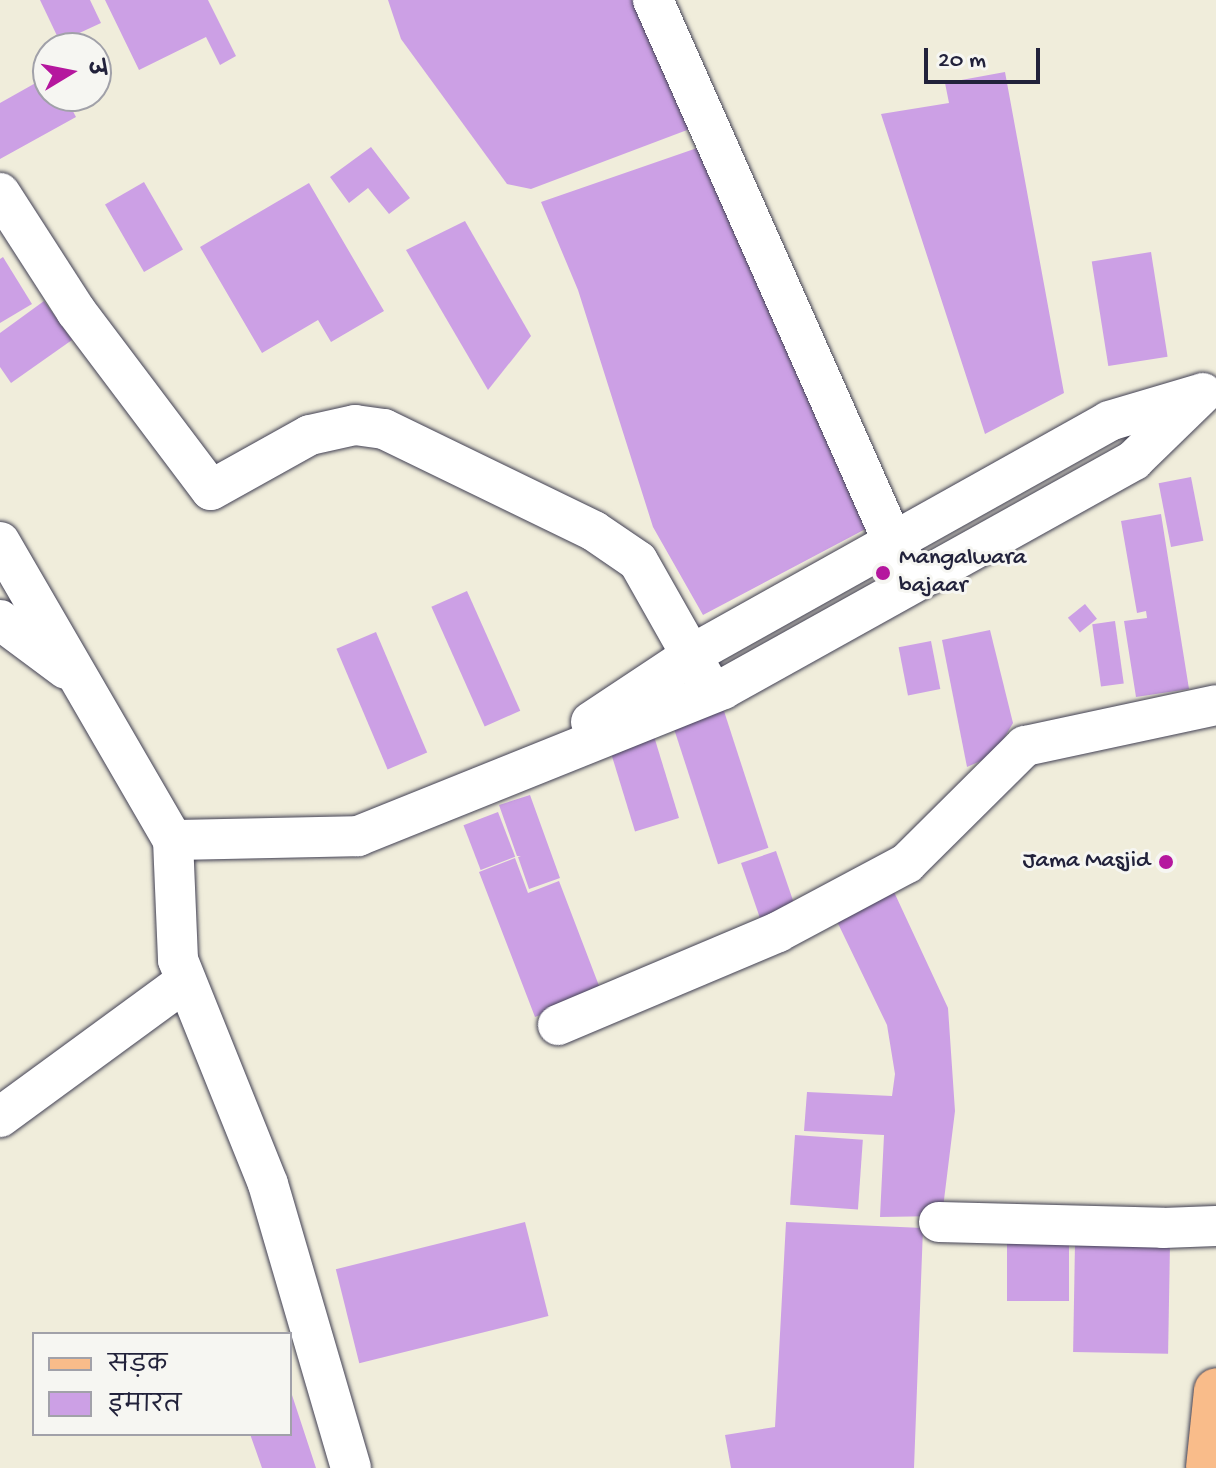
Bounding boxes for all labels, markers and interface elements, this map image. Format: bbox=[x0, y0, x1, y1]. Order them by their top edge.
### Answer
north arrow bbox=[32, 32, 112, 112]
scale bar bbox=[928, 32, 1044, 82]
text: 20 m bbox=[938, 47, 986, 76]
text: उ bbox=[80, 59, 108, 78]
place label: Mangalwara bajaar bbox=[899, 545, 1026, 601]
marker: Mangalwara bajaar bbox=[874, 564, 892, 582]
place label: Jama Masjid bbox=[1023, 848, 1150, 876]
marker: Jama Masjid bbox=[1157, 853, 1175, 871]
legend bbox=[32, 1332, 292, 1436]
text: सड़क bbox=[108, 1352, 167, 1381]
text: इमारत bbox=[108, 1392, 181, 1421]

